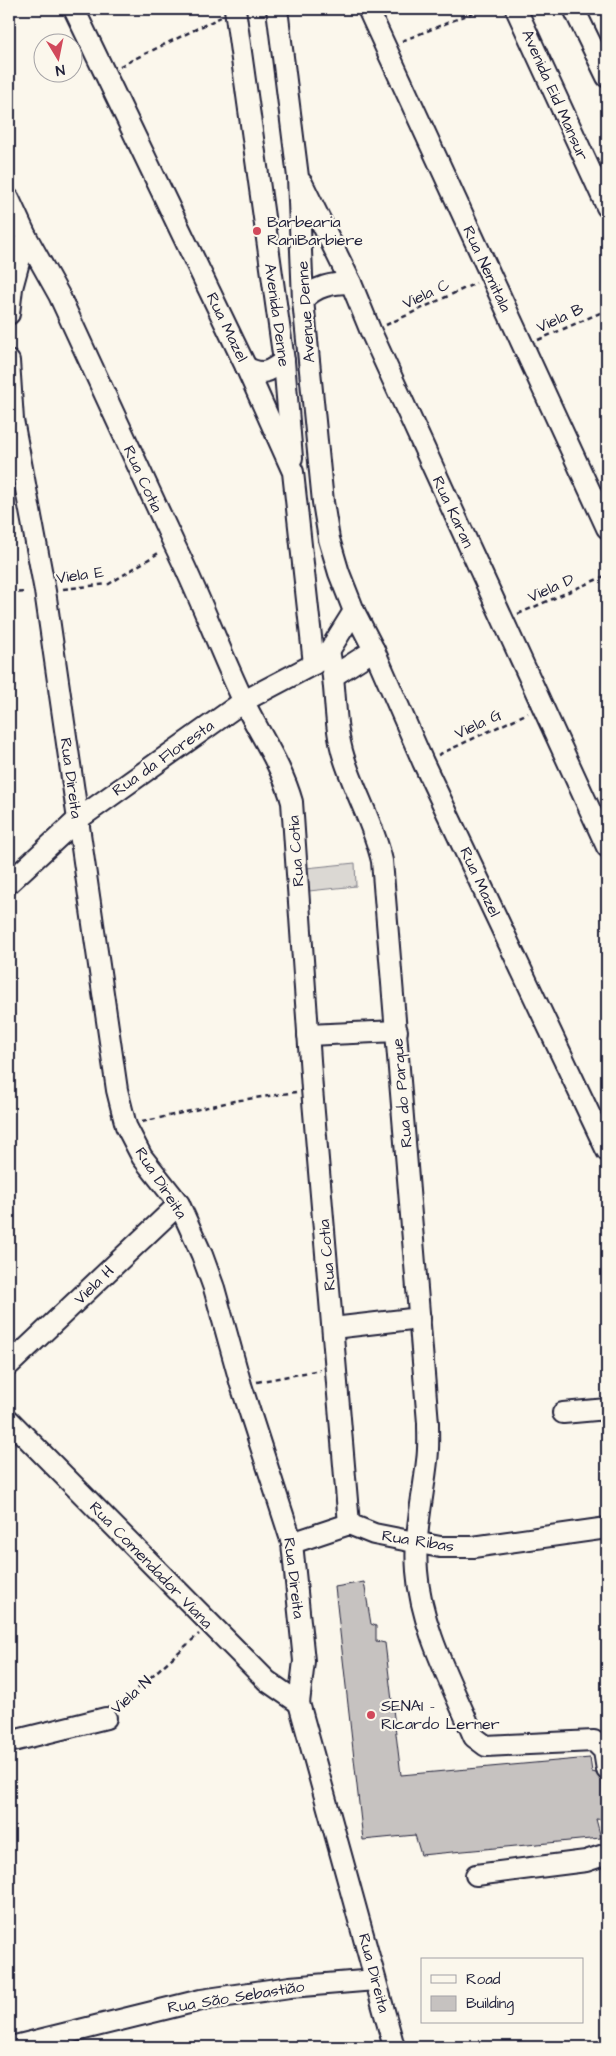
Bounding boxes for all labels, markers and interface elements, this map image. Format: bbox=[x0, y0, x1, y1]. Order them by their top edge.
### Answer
street label: Avenida Eid Mansur bbox=[516, 26, 594, 164]
north arrow bbox=[32, 32, 82, 82]
text: N bbox=[54, 59, 66, 80]
place label: Barbearia RaniBarbiere bbox=[267, 211, 363, 251]
street label: Rua Nemitala bbox=[457, 222, 517, 316]
marker: Barbearia RaniBarbiere bbox=[251, 225, 263, 237]
street label: Avenue Denne bbox=[291, 260, 321, 364]
street label: Avenida Denne bbox=[259, 262, 295, 368]
street label: Viela C bbox=[399, 274, 453, 314]
street label: Rua Mazel bbox=[201, 289, 253, 365]
street label: Viela B bbox=[533, 298, 588, 338]
street label: Rua Cotia bbox=[118, 442, 168, 516]
street label: Rua Karan bbox=[427, 473, 479, 551]
street label: Viela E bbox=[55, 561, 106, 589]
street label: Viela D bbox=[524, 568, 578, 608]
street label: Viela G bbox=[451, 704, 505, 744]
street label: Rua da Floresta bbox=[108, 715, 218, 801]
street label: Rua Direita bbox=[54, 736, 88, 820]
street label: Rua Cotia bbox=[283, 815, 309, 887]
street label: Rua Mazel bbox=[454, 844, 506, 920]
street label: Rua do Parque bbox=[386, 1037, 418, 1149]
street label: Rua Direita bbox=[130, 1143, 192, 1223]
street label: Rua Cotia bbox=[313, 1218, 341, 1292]
street label: Viela H bbox=[69, 1260, 119, 1310]
street label: Rua Comendador Viana bbox=[84, 1497, 218, 1633]
street label: Rua Ribas bbox=[380, 1524, 456, 1558]
street label: Rua Direita bbox=[278, 1536, 310, 1620]
street label: Viela N bbox=[106, 1671, 156, 1719]
place label: SENAI - RIcardo Lerner bbox=[381, 1695, 500, 1735]
marker: SENAI - RIcardo Lerner bbox=[365, 1709, 377, 1721]
street label: Rua Direita bbox=[353, 1931, 395, 2015]
legend bbox=[421, 1958, 584, 2024]
text: Road bbox=[466, 1969, 501, 1990]
street label: Rua São Sebastião bbox=[166, 1975, 306, 2019]
text: Building bbox=[466, 1993, 514, 2015]

